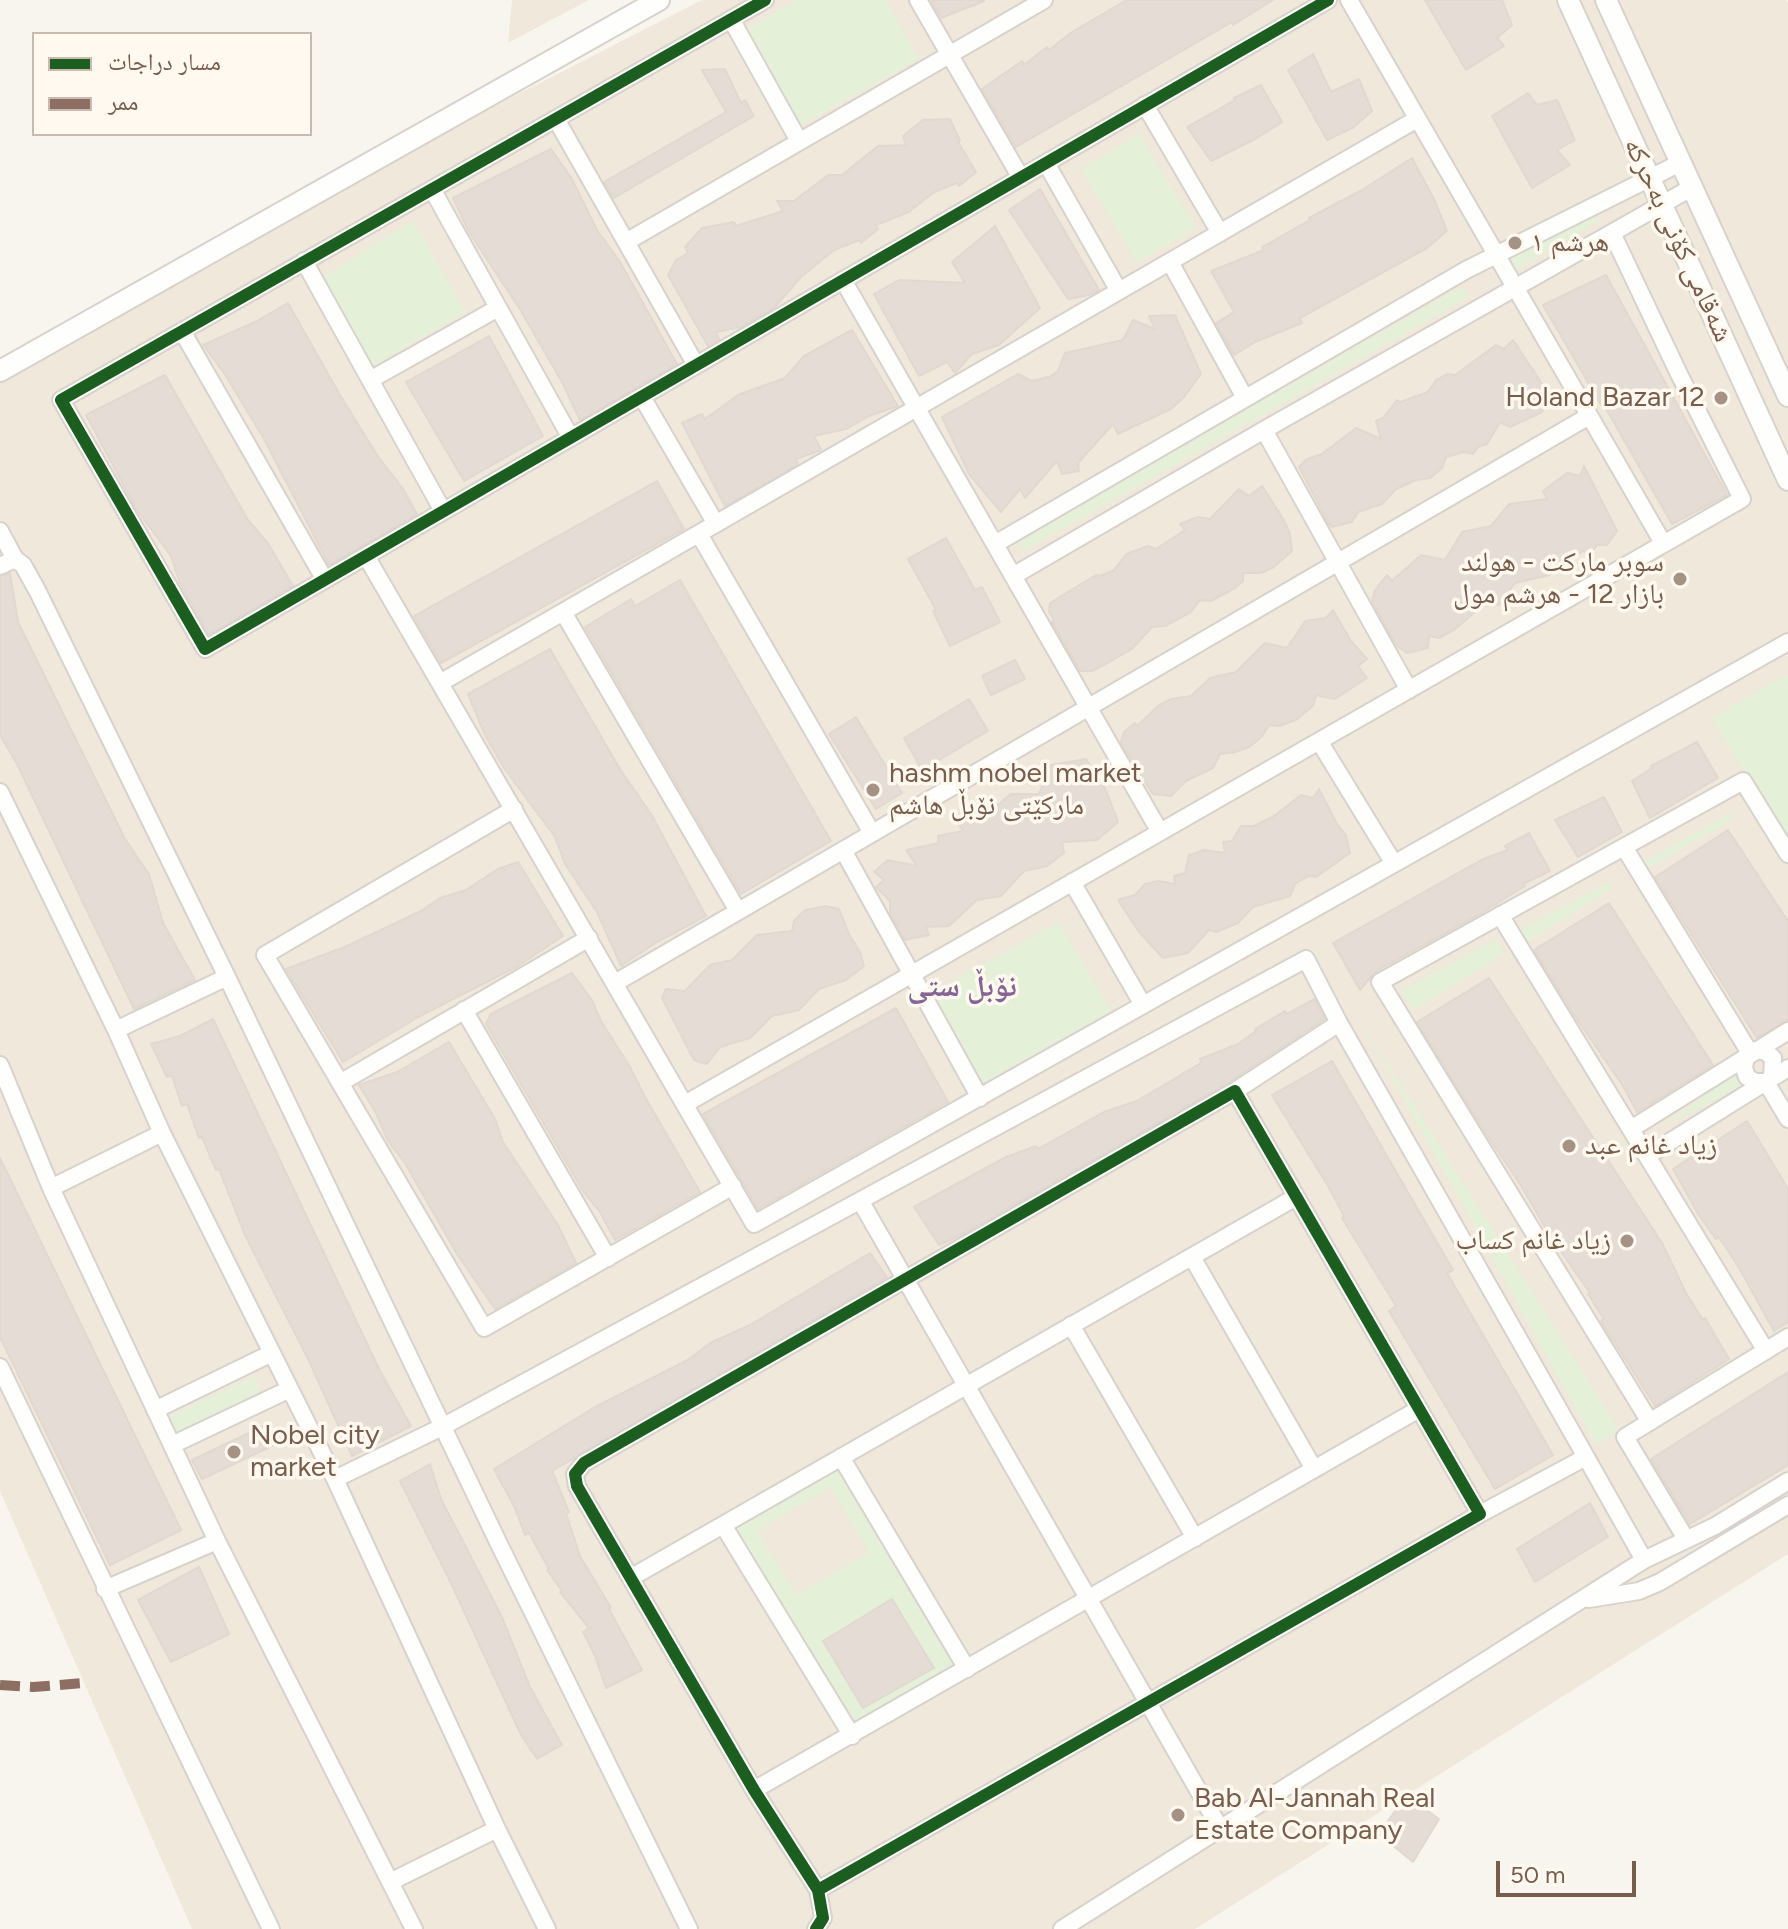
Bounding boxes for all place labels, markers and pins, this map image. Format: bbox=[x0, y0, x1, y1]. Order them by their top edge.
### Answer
place label: هرشم ١ bbox=[1531, 226, 1609, 260]
marker: هرشم ١ bbox=[1506, 234, 1524, 252]
place label: Holand Bazar 12 bbox=[1505, 381, 1705, 415]
marker: Holand Bazar 12 bbox=[1712, 389, 1730, 407]
place label: سوبر ماركت - هولند بازار 12 - هرشم مول bbox=[1453, 546, 1664, 612]
marker: سوبر ماركت - هولند بازار 12 - هرشم مول bbox=[1671, 570, 1689, 588]
place label: hashm nobel market مارکێتی نۆبڵ هاشم bbox=[889, 757, 1142, 823]
marker: hashm nobel market مارکێتی نۆبڵ هاشم bbox=[864, 781, 882, 799]
place label: زياد غانم عبد bbox=[1585, 1129, 1717, 1163]
marker: زياد غانم عبد bbox=[1560, 1137, 1578, 1155]
place label: زياد غانم كساب bbox=[1455, 1224, 1611, 1258]
marker: زياد غانم كساب bbox=[1618, 1232, 1636, 1250]
place label: Nobel city market bbox=[250, 1419, 380, 1485]
marker: Nobel city market bbox=[225, 1443, 243, 1461]
place label: Bab Al-Jannah Real Estate Company bbox=[1194, 1782, 1436, 1848]
marker: Bab Al-Jannah Real Estate Company bbox=[1169, 1806, 1187, 1824]

